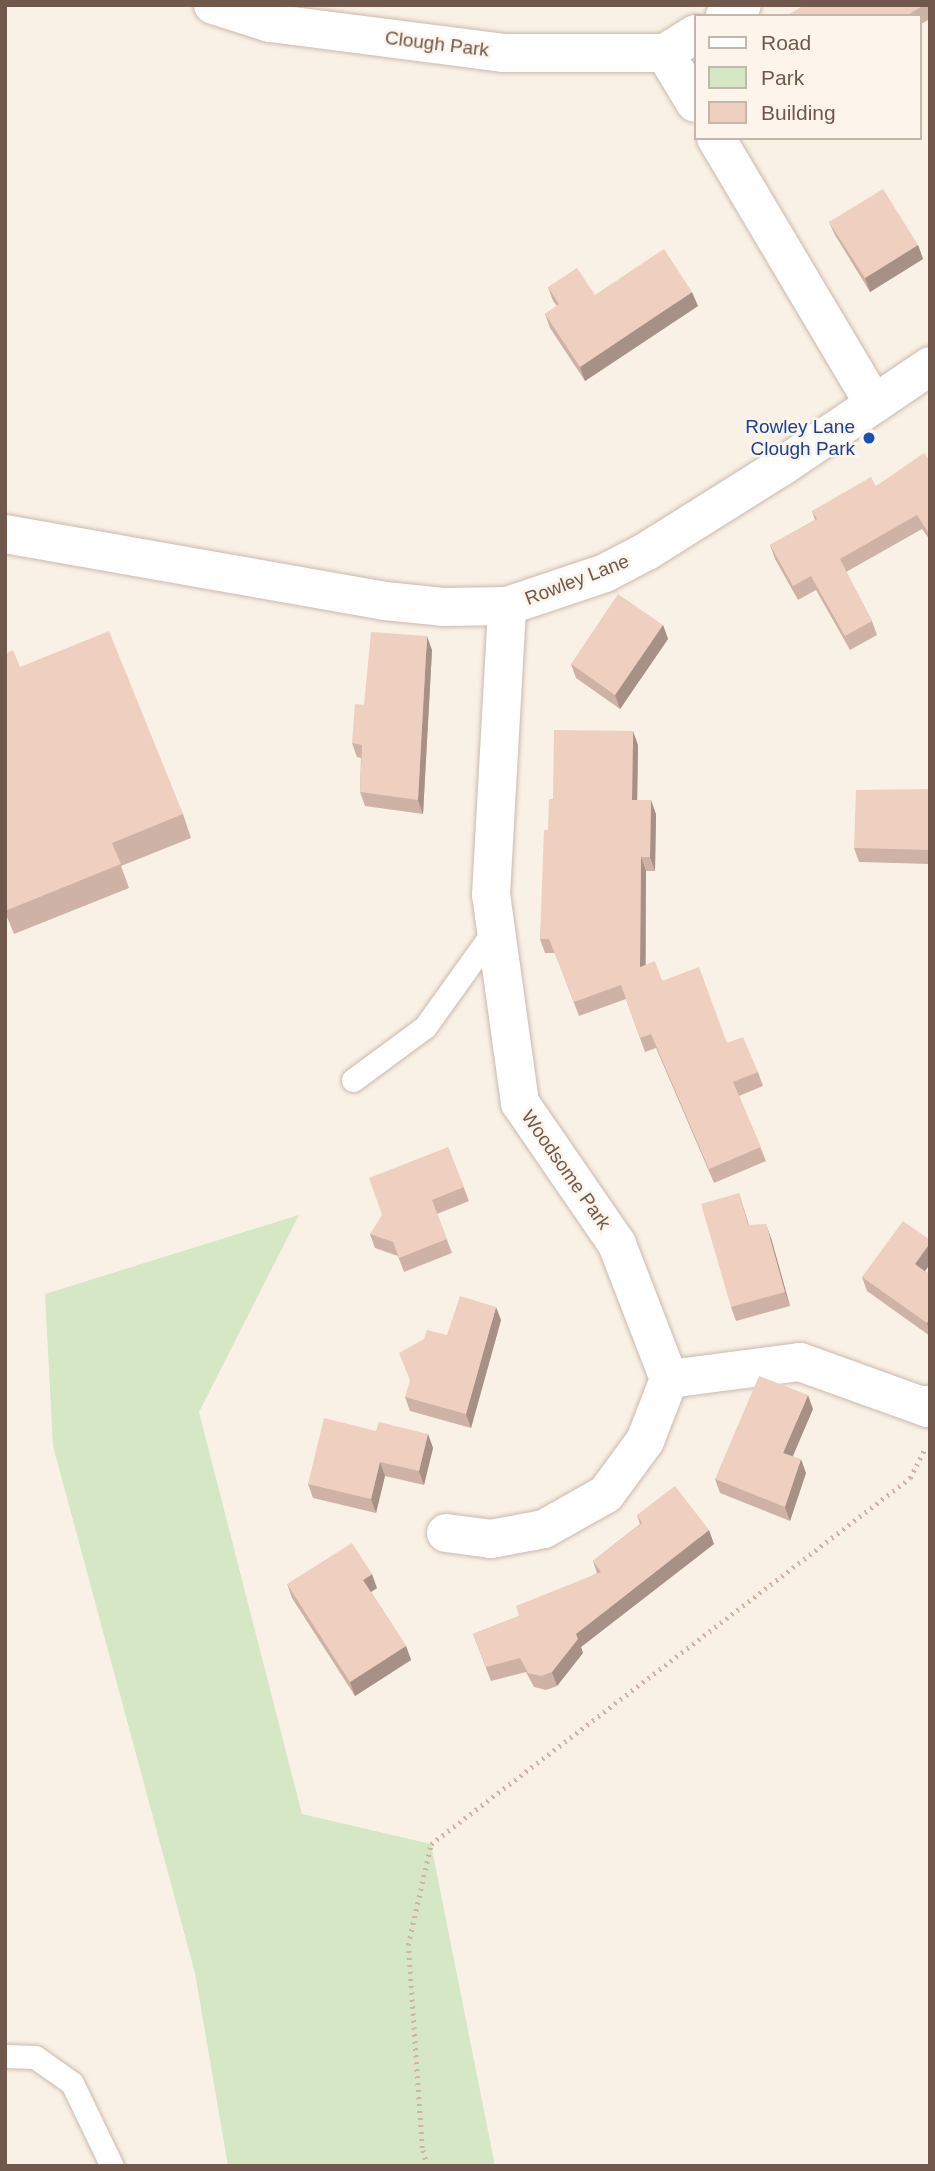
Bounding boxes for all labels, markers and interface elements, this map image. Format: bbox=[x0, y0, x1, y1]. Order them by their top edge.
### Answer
legend bbox=[694, 14, 921, 140]
street label: Clough Park bbox=[384, 26, 490, 62]
text: Road bbox=[761, 31, 811, 54]
text: Park bbox=[761, 66, 804, 89]
text: Building bbox=[761, 101, 836, 124]
place label: Rowley Lane Clough Park bbox=[745, 416, 855, 460]
marker: Rowley Lane Clough Park bbox=[861, 430, 877, 446]
street label: Rowley Lane bbox=[522, 550, 632, 610]
street label: Woodsome Park bbox=[516, 1106, 616, 1234]

